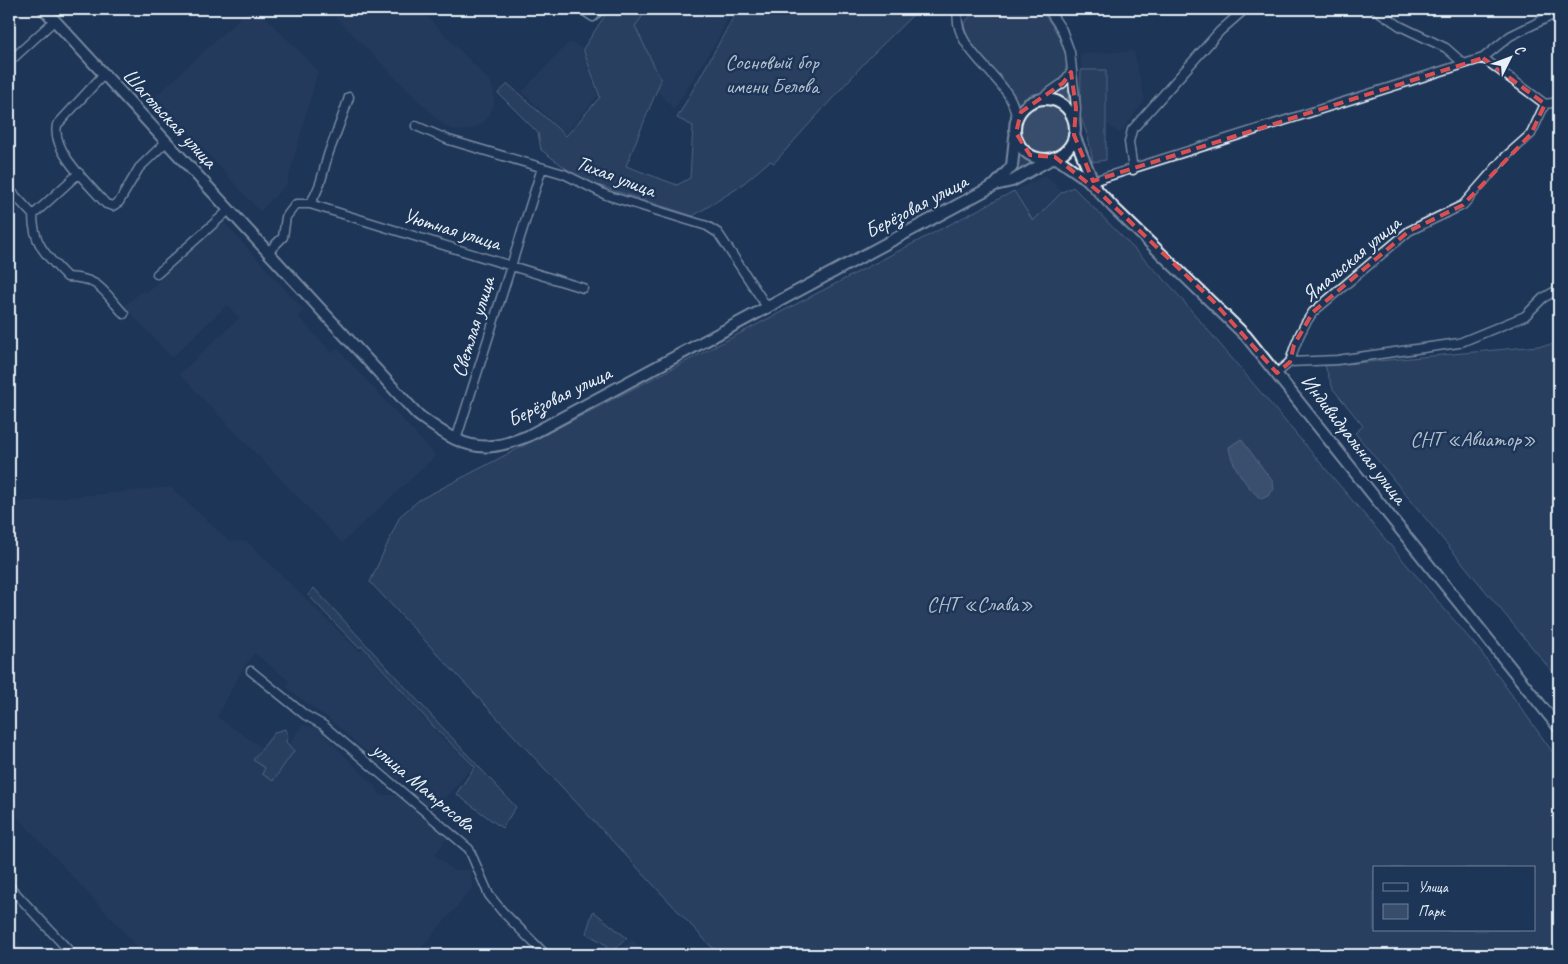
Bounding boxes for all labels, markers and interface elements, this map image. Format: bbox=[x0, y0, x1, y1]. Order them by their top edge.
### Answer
north arrow bbox=[1486, 32, 1536, 82]
text: С bbox=[1511, 41, 1529, 59]
park label: Сосновый бор имени Белова bbox=[725, 49, 821, 99]
street label: Шагольская улица bbox=[117, 63, 224, 175]
street label: Тихая улица bbox=[573, 149, 662, 204]
street label: Берёзовая улица bbox=[860, 167, 974, 245]
street label: Уютная улица bbox=[400, 202, 506, 257]
street label: Ямальская улица bbox=[1296, 209, 1408, 308]
street label: Светлая улица bbox=[445, 272, 501, 380]
street label: Берёзовая улица bbox=[503, 359, 618, 433]
street label: Индивидуальная улица bbox=[1295, 369, 1414, 511]
park label: СНТ «Авиатор» bbox=[1410, 426, 1536, 452]
park label: СНТ «Слава» bbox=[927, 591, 1033, 617]
street label: улица Матросова bbox=[365, 735, 482, 839]
legend bbox=[1373, 866, 1536, 932]
text: Улица bbox=[1418, 878, 1449, 897]
text: Парк bbox=[1418, 902, 1446, 921]

